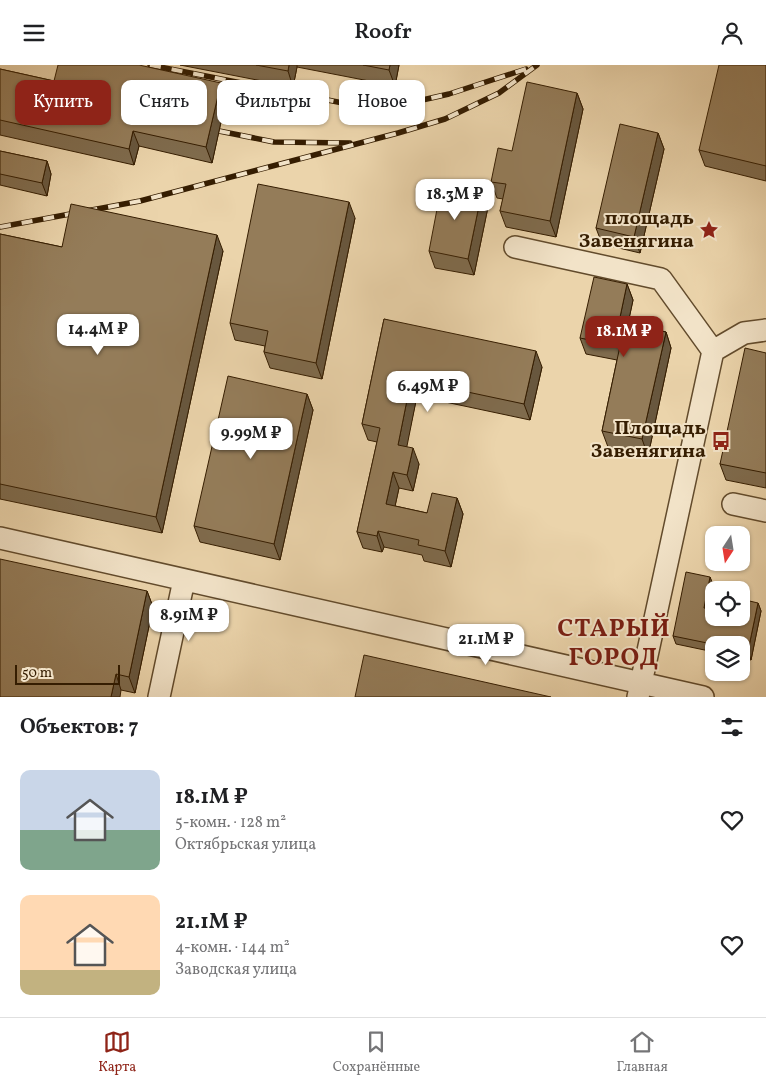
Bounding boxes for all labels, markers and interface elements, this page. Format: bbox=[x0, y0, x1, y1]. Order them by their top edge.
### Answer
text: Roofr bbox=[354, 17, 412, 48]
icon: menu bbox=[20, 19, 48, 47]
icon: person bbox=[718, 19, 746, 47]
chip: Купить bbox=[15, 80, 111, 125]
chip: Снять bbox=[121, 80, 207, 125]
chip: Фильтры bbox=[217, 80, 329, 125]
chip: Новое bbox=[339, 80, 425, 125]
pin: 18.3M ₽ bbox=[409, 179, 501, 221]
text: 18.3M ₽ bbox=[427, 184, 483, 206]
place label: площадь Завенягина bbox=[579, 205, 694, 256]
place icon: площадь Завенягина bbox=[698, 219, 720, 241]
pin: 14.4M ₽ bbox=[52, 313, 144, 356]
pin: 18.1M ₽ bbox=[578, 315, 670, 358]
text: 14.4M ₽ bbox=[68, 319, 128, 341]
text: 18.1M ₽ bbox=[596, 321, 652, 343]
pin: 6.49M ₽ bbox=[382, 371, 474, 413]
text: 6.49M ₽ bbox=[397, 376, 459, 398]
place label: Площадь Завенягина bbox=[591, 415, 706, 466]
pin: 9.99M ₽ bbox=[205, 417, 297, 460]
text: 9.99M ₽ bbox=[221, 423, 281, 445]
bus stop icon: Площадь Завенягина bbox=[710, 430, 732, 452]
north arrow bbox=[705, 526, 750, 571]
map controls bbox=[705, 526, 750, 681]
button: locate bbox=[705, 581, 750, 626]
pin: 8.91M ₽ bbox=[143, 599, 235, 642]
text: 8.91M ₽ bbox=[160, 605, 218, 627]
district label: СТАРЫЙ ГОРОД bbox=[557, 612, 671, 676]
pin: 21.1M ₽ bbox=[440, 623, 532, 666]
text: 21.1M ₽ bbox=[458, 629, 514, 651]
button: layers bbox=[705, 636, 750, 681]
scale bar bbox=[15, 662, 120, 685]
text: 50 m bbox=[22, 664, 52, 683]
text: Объектов: 7 bbox=[20, 713, 139, 742]
icon: filters bbox=[718, 713, 746, 741]
text: 18.1M ₽ bbox=[175, 783, 248, 812]
icon: home bbox=[60, 790, 120, 850]
icon: heart bbox=[718, 806, 746, 834]
text: 5-комн. · 128 m² bbox=[175, 812, 286, 834]
text: Октябрьская улица bbox=[175, 834, 316, 856]
text: 21.1M ₽ bbox=[175, 908, 248, 937]
icon: home bbox=[60, 915, 120, 975]
icon: heart bbox=[718, 931, 746, 959]
text: 4-комн. · 144 m² bbox=[175, 937, 290, 959]
text: Заводская улица bbox=[175, 959, 297, 981]
tab: Карта bbox=[98, 1028, 136, 1077]
tab: Сохранённые bbox=[333, 1028, 420, 1077]
tab: Главная bbox=[617, 1028, 668, 1077]

